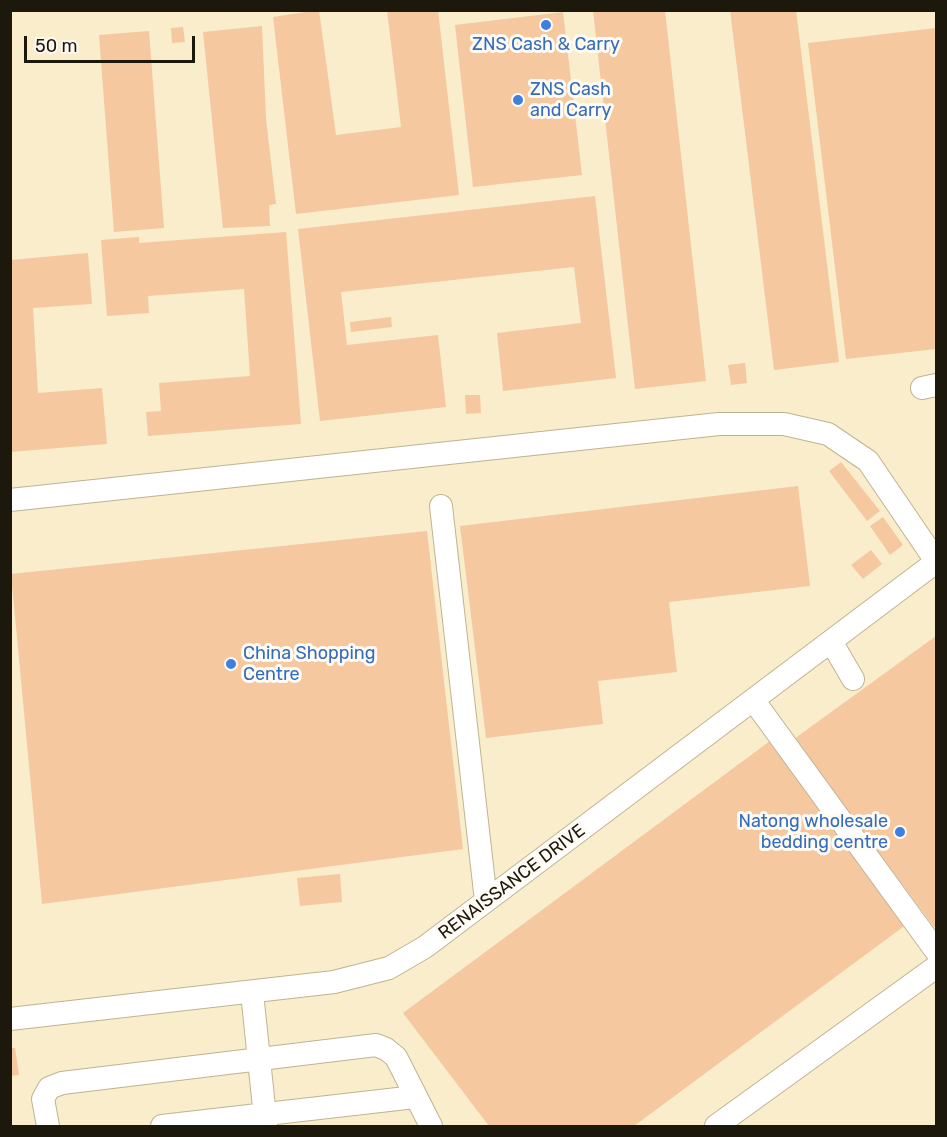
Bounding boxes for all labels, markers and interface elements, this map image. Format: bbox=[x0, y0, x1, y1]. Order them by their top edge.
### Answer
marker: ZNS Cash & Carry bbox=[539, 18, 553, 32]
scale bar bbox=[27, 24, 198, 62]
place label: ZNS Cash & Carry bbox=[472, 34, 620, 56]
text: 50 m bbox=[35, 35, 78, 57]
place label: ZNS Cash and Carry bbox=[530, 79, 612, 122]
marker: ZNS Cash and Carry bbox=[511, 93, 525, 107]
place label: China Shopping Centre bbox=[243, 643, 376, 686]
marker: China Shopping Centre bbox=[224, 657, 238, 671]
place label: Natong wholesale bedding centre bbox=[738, 811, 888, 854]
street label: RENAISSANCE DRIVE bbox=[434, 820, 590, 944]
marker: Natong wholesale bedding centre bbox=[893, 825, 907, 839]

